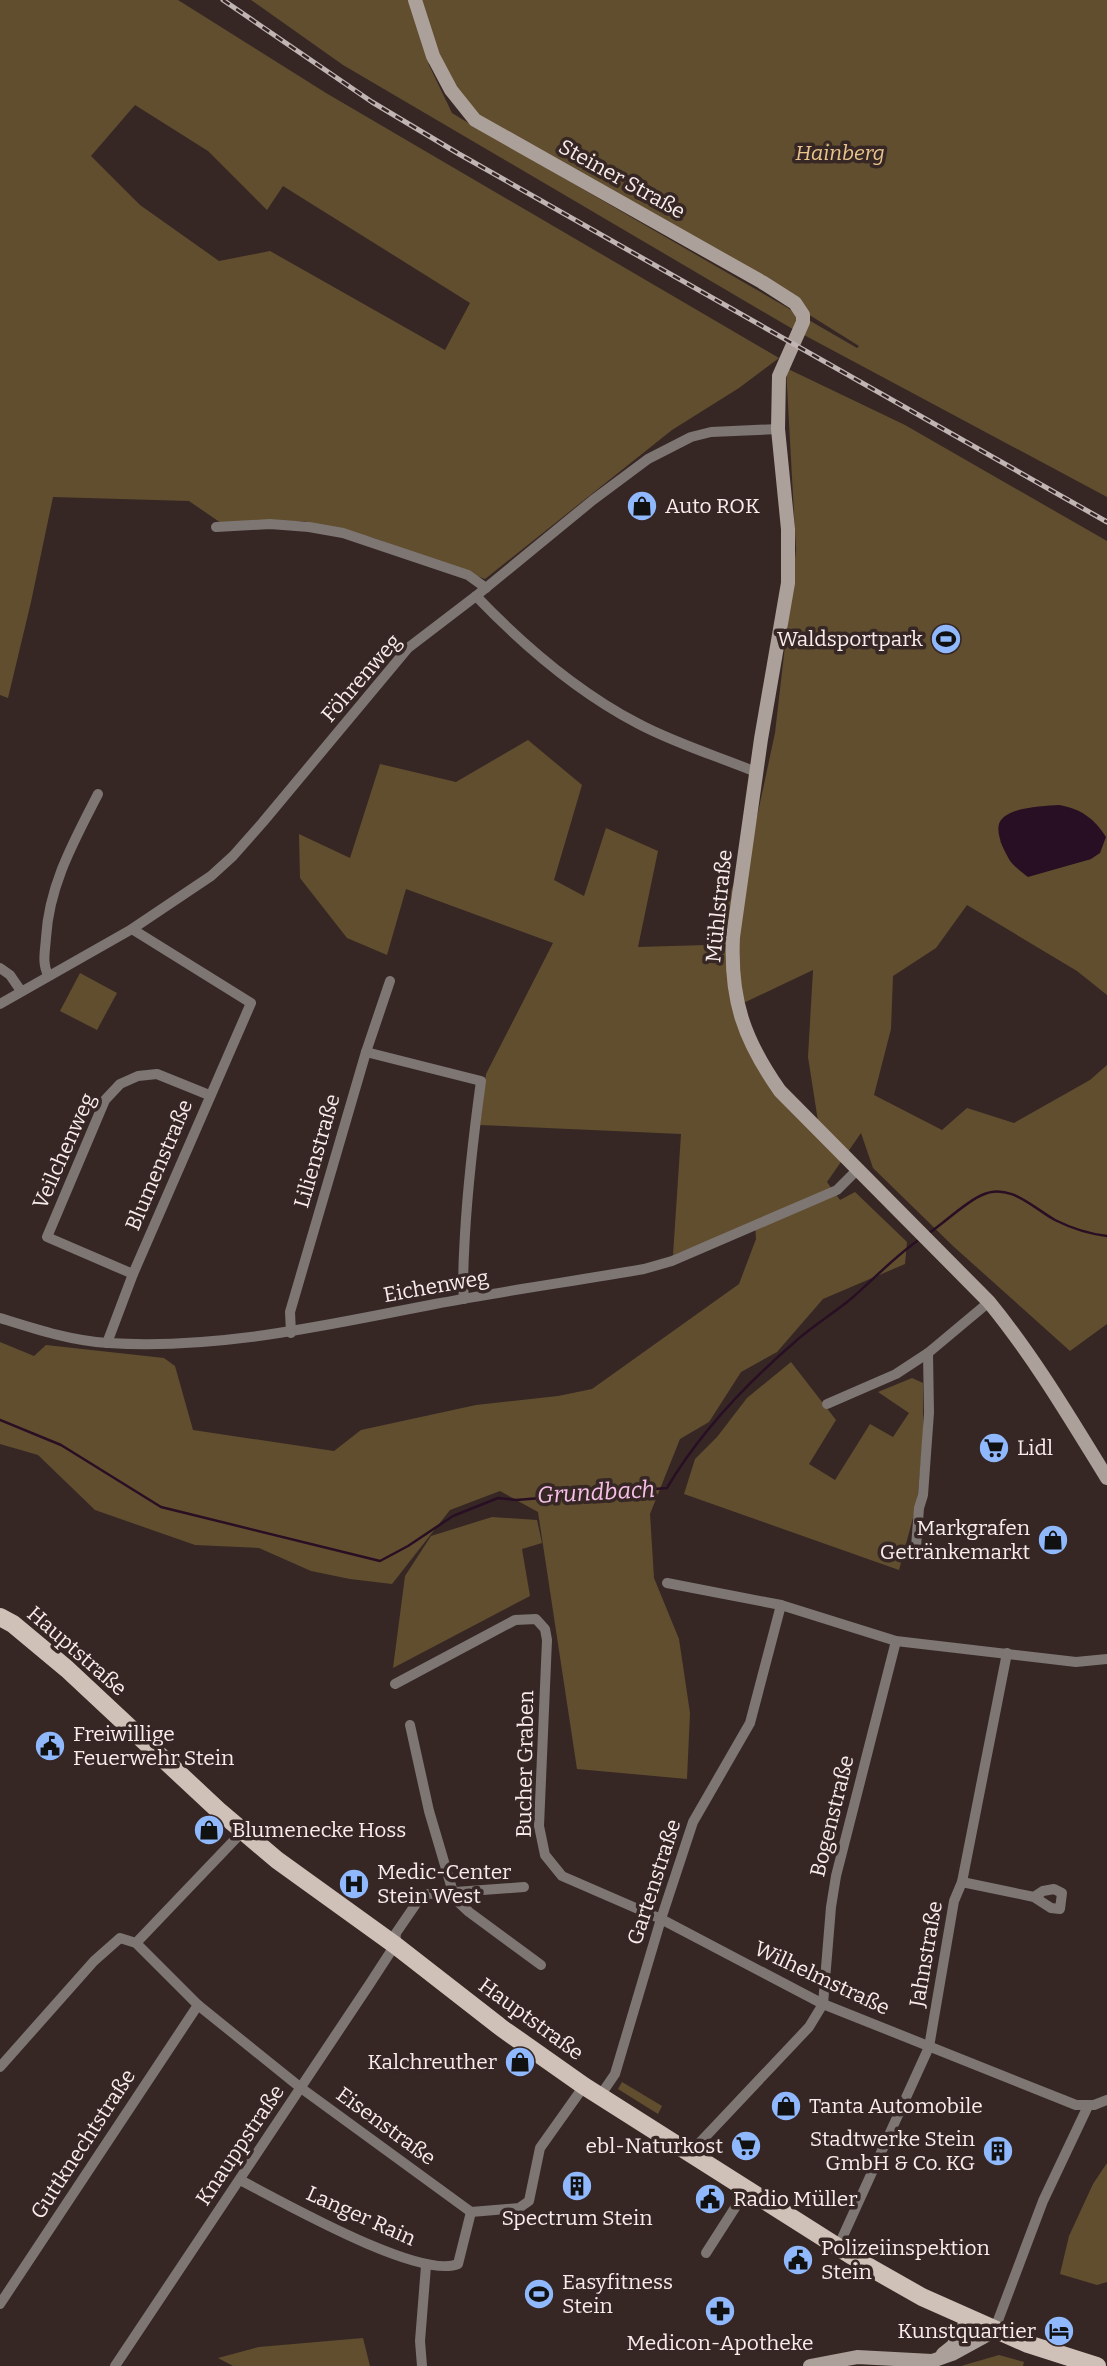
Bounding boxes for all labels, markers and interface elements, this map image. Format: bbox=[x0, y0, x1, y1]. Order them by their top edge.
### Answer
street label: Steiner Straße bbox=[554, 134, 690, 224]
park label: Hainberg bbox=[795, 140, 885, 166]
shop icon: Auto ROK bbox=[625, 489, 659, 523]
place label: Auto ROK bbox=[665, 493, 760, 519]
sports icon: Waldsportpark bbox=[929, 622, 963, 656]
place label: Waldsportpark bbox=[777, 626, 923, 652]
street label: Föhrenweg bbox=[316, 628, 407, 728]
street label: Mühlstraße bbox=[700, 848, 738, 964]
street label: Veilchenweg bbox=[27, 1089, 101, 1213]
street label: Lilienstraße bbox=[288, 1091, 346, 1211]
street label: Blumenstraße bbox=[120, 1096, 198, 1234]
street label: Eichenweg bbox=[381, 1264, 491, 1308]
supermarket icon: Lidl bbox=[977, 1431, 1011, 1465]
place label: Lidl bbox=[1017, 1435, 1053, 1461]
water label: Grundbach bbox=[536, 1475, 656, 1509]
place label: Markgrafen Getränkemarkt bbox=[880, 1515, 1030, 1565]
shop icon: Markgrafen Getränkemarkt bbox=[1036, 1523, 1070, 1557]
street label: Hauptstraße bbox=[22, 1601, 132, 1701]
street label: Bucher Graben bbox=[511, 1690, 539, 1838]
place label: Freiwillige Feuerwehr Stein bbox=[73, 1721, 234, 1771]
public building icon: Freiwillige Feuerwehr Stein bbox=[33, 1729, 67, 1763]
street label: Bogenstraße bbox=[804, 1753, 860, 1879]
shop icon: Blumenecke Hoss bbox=[192, 1813, 226, 1847]
street label: Gartenstraße bbox=[621, 1816, 687, 1948]
place label: Blumenecke Hoss bbox=[232, 1817, 406, 1843]
place label: Medic-Center Stein West bbox=[377, 1859, 511, 1909]
hospital icon: Medic-Center Stein West bbox=[337, 1867, 371, 1901]
street label: Jahnstraße bbox=[904, 1899, 948, 2010]
street label: Wilhelmstraße bbox=[750, 1935, 894, 2021]
street label: Hauptstraße bbox=[473, 1972, 589, 2066]
shop icon: Kalchreuther bbox=[503, 2045, 537, 2079]
place label: Kalchreuther bbox=[368, 2049, 497, 2075]
street label: Guttknechtstraße bbox=[25, 2064, 141, 2224]
street label: Knauppstraße bbox=[190, 2080, 290, 2210]
street label: Eisenstraße bbox=[331, 2081, 441, 2171]
shop icon: Tanta Automobile bbox=[769, 2089, 803, 2123]
place label: Tanta Automobile bbox=[809, 2093, 983, 2119]
place label: Stadtwerke Stein GmbH & Co. KG bbox=[810, 2126, 975, 2176]
supermarket icon: ebl-Naturkost bbox=[729, 2129, 763, 2163]
place label: ebl-Naturkost bbox=[586, 2133, 723, 2159]
building icon: Stadtwerke Stein GmbH & Co. KG bbox=[981, 2134, 1015, 2168]
building icon: Spectrum Stein bbox=[560, 2169, 594, 2203]
street label: Langer Rain bbox=[302, 2180, 420, 2252]
public building icon: Radio Müller bbox=[693, 2182, 727, 2216]
place label: Radio Müller bbox=[733, 2186, 858, 2212]
place label: Spectrum Stein bbox=[501, 2205, 653, 2231]
place label: Polizeiinspektion Stein bbox=[821, 2235, 990, 2285]
public building icon: Polizeiinspektion Stein bbox=[781, 2243, 815, 2277]
place label: Easyfitness Stein bbox=[562, 2269, 673, 2319]
sports icon: Easyfitness Stein bbox=[522, 2277, 556, 2311]
pharmacy icon: Medicon-Apotheke bbox=[703, 2294, 737, 2328]
hotel icon: Kunstquartier bbox=[1042, 2314, 1076, 2348]
place label: Kunstquartier bbox=[898, 2318, 1036, 2344]
place label: Medicon-Apotheke bbox=[626, 2330, 814, 2356]

